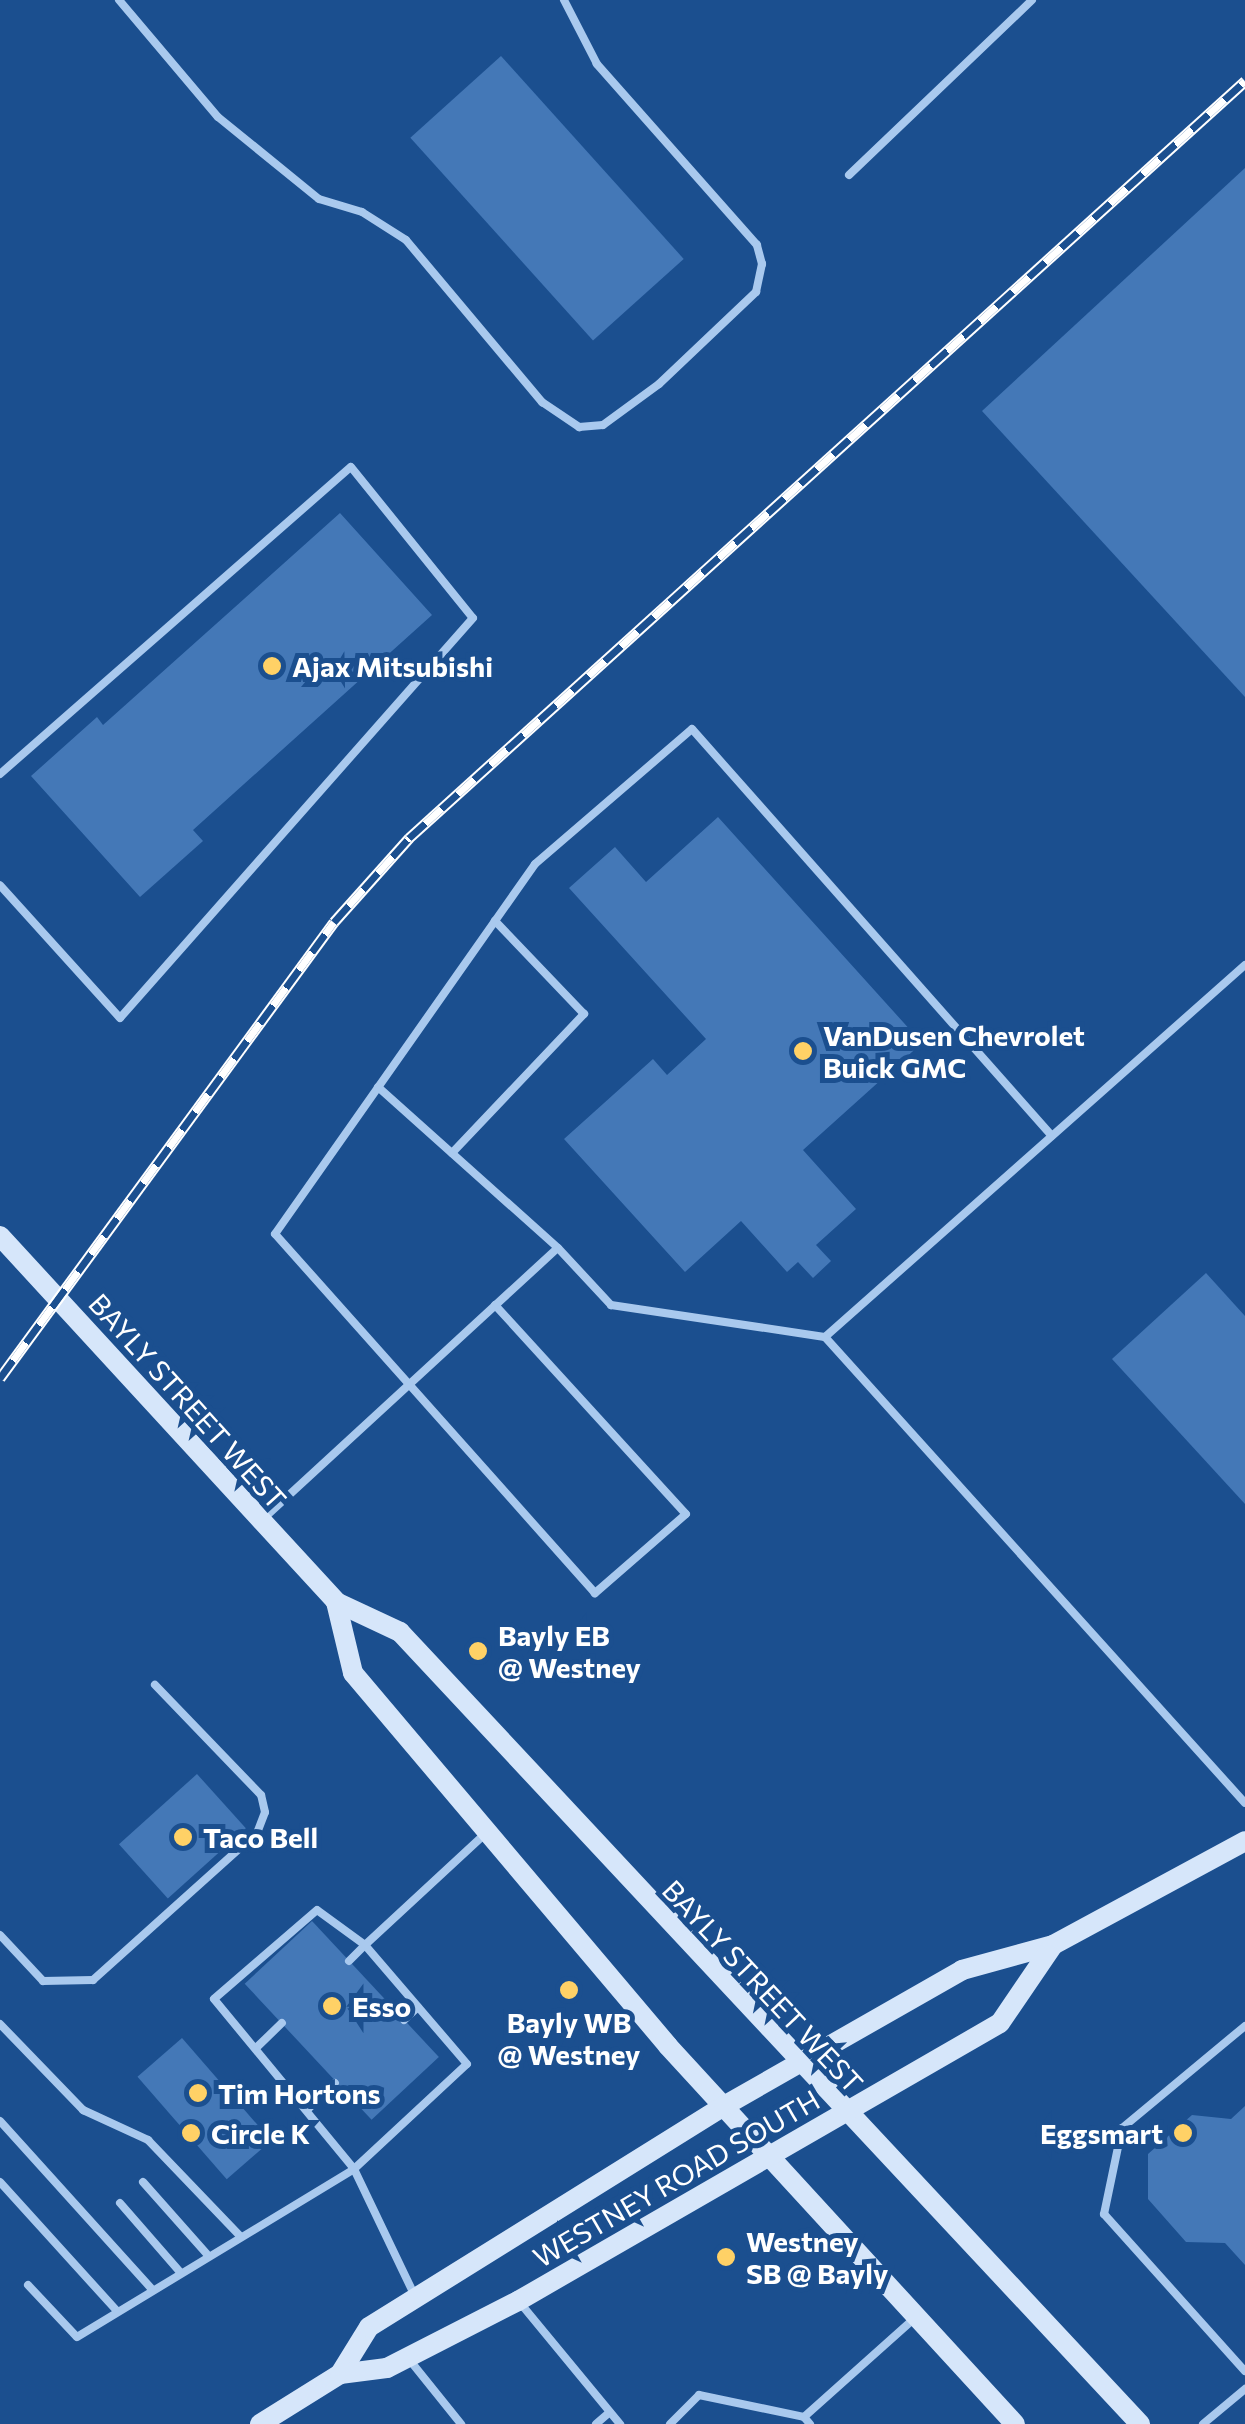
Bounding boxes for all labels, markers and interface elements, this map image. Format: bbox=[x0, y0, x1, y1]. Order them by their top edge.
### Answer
place label: Ajax Mitsubishi bbox=[292, 649, 493, 683]
marker: Ajax Mitsubishi bbox=[261, 655, 283, 677]
place label: VanDusen Chevrolet Buick GMC bbox=[823, 1018, 1085, 1084]
marker: VanDusen Chevrolet Buick GMC bbox=[792, 1040, 814, 1062]
street label: BAYLY STREET WEST bbox=[82, 1286, 294, 1516]
place label: Bayly EB @ Westney bbox=[498, 1618, 641, 1684]
marker: Bayly EB @ Westney bbox=[467, 1640, 489, 1662]
place label: Taco Bell bbox=[203, 1820, 318, 1854]
marker: Taco Bell bbox=[172, 1826, 194, 1848]
street label: BAYLY STREET WEST bbox=[656, 1873, 870, 2099]
marker: Bayly WB @ Westney bbox=[558, 1979, 580, 2001]
place label: Esso bbox=[352, 1989, 411, 2023]
marker: Esso bbox=[321, 1995, 343, 2017]
place label: Bayly WB @ Westney bbox=[498, 2005, 640, 2071]
place label: Tim Hortons bbox=[218, 2076, 381, 2110]
marker: Tim Hortons bbox=[187, 2082, 209, 2104]
street label: WESTNEY ROAD SOUTH bbox=[527, 2082, 825, 2274]
place label: Circle K bbox=[211, 2116, 310, 2150]
place label: Eggsmart bbox=[1040, 2116, 1163, 2150]
marker: Circle K bbox=[180, 2122, 202, 2144]
marker: Eggsmart bbox=[1172, 2122, 1194, 2144]
place label: Westney SB @ Bayly bbox=[746, 2224, 888, 2290]
marker: Westney SB @ Bayly bbox=[715, 2246, 737, 2268]

